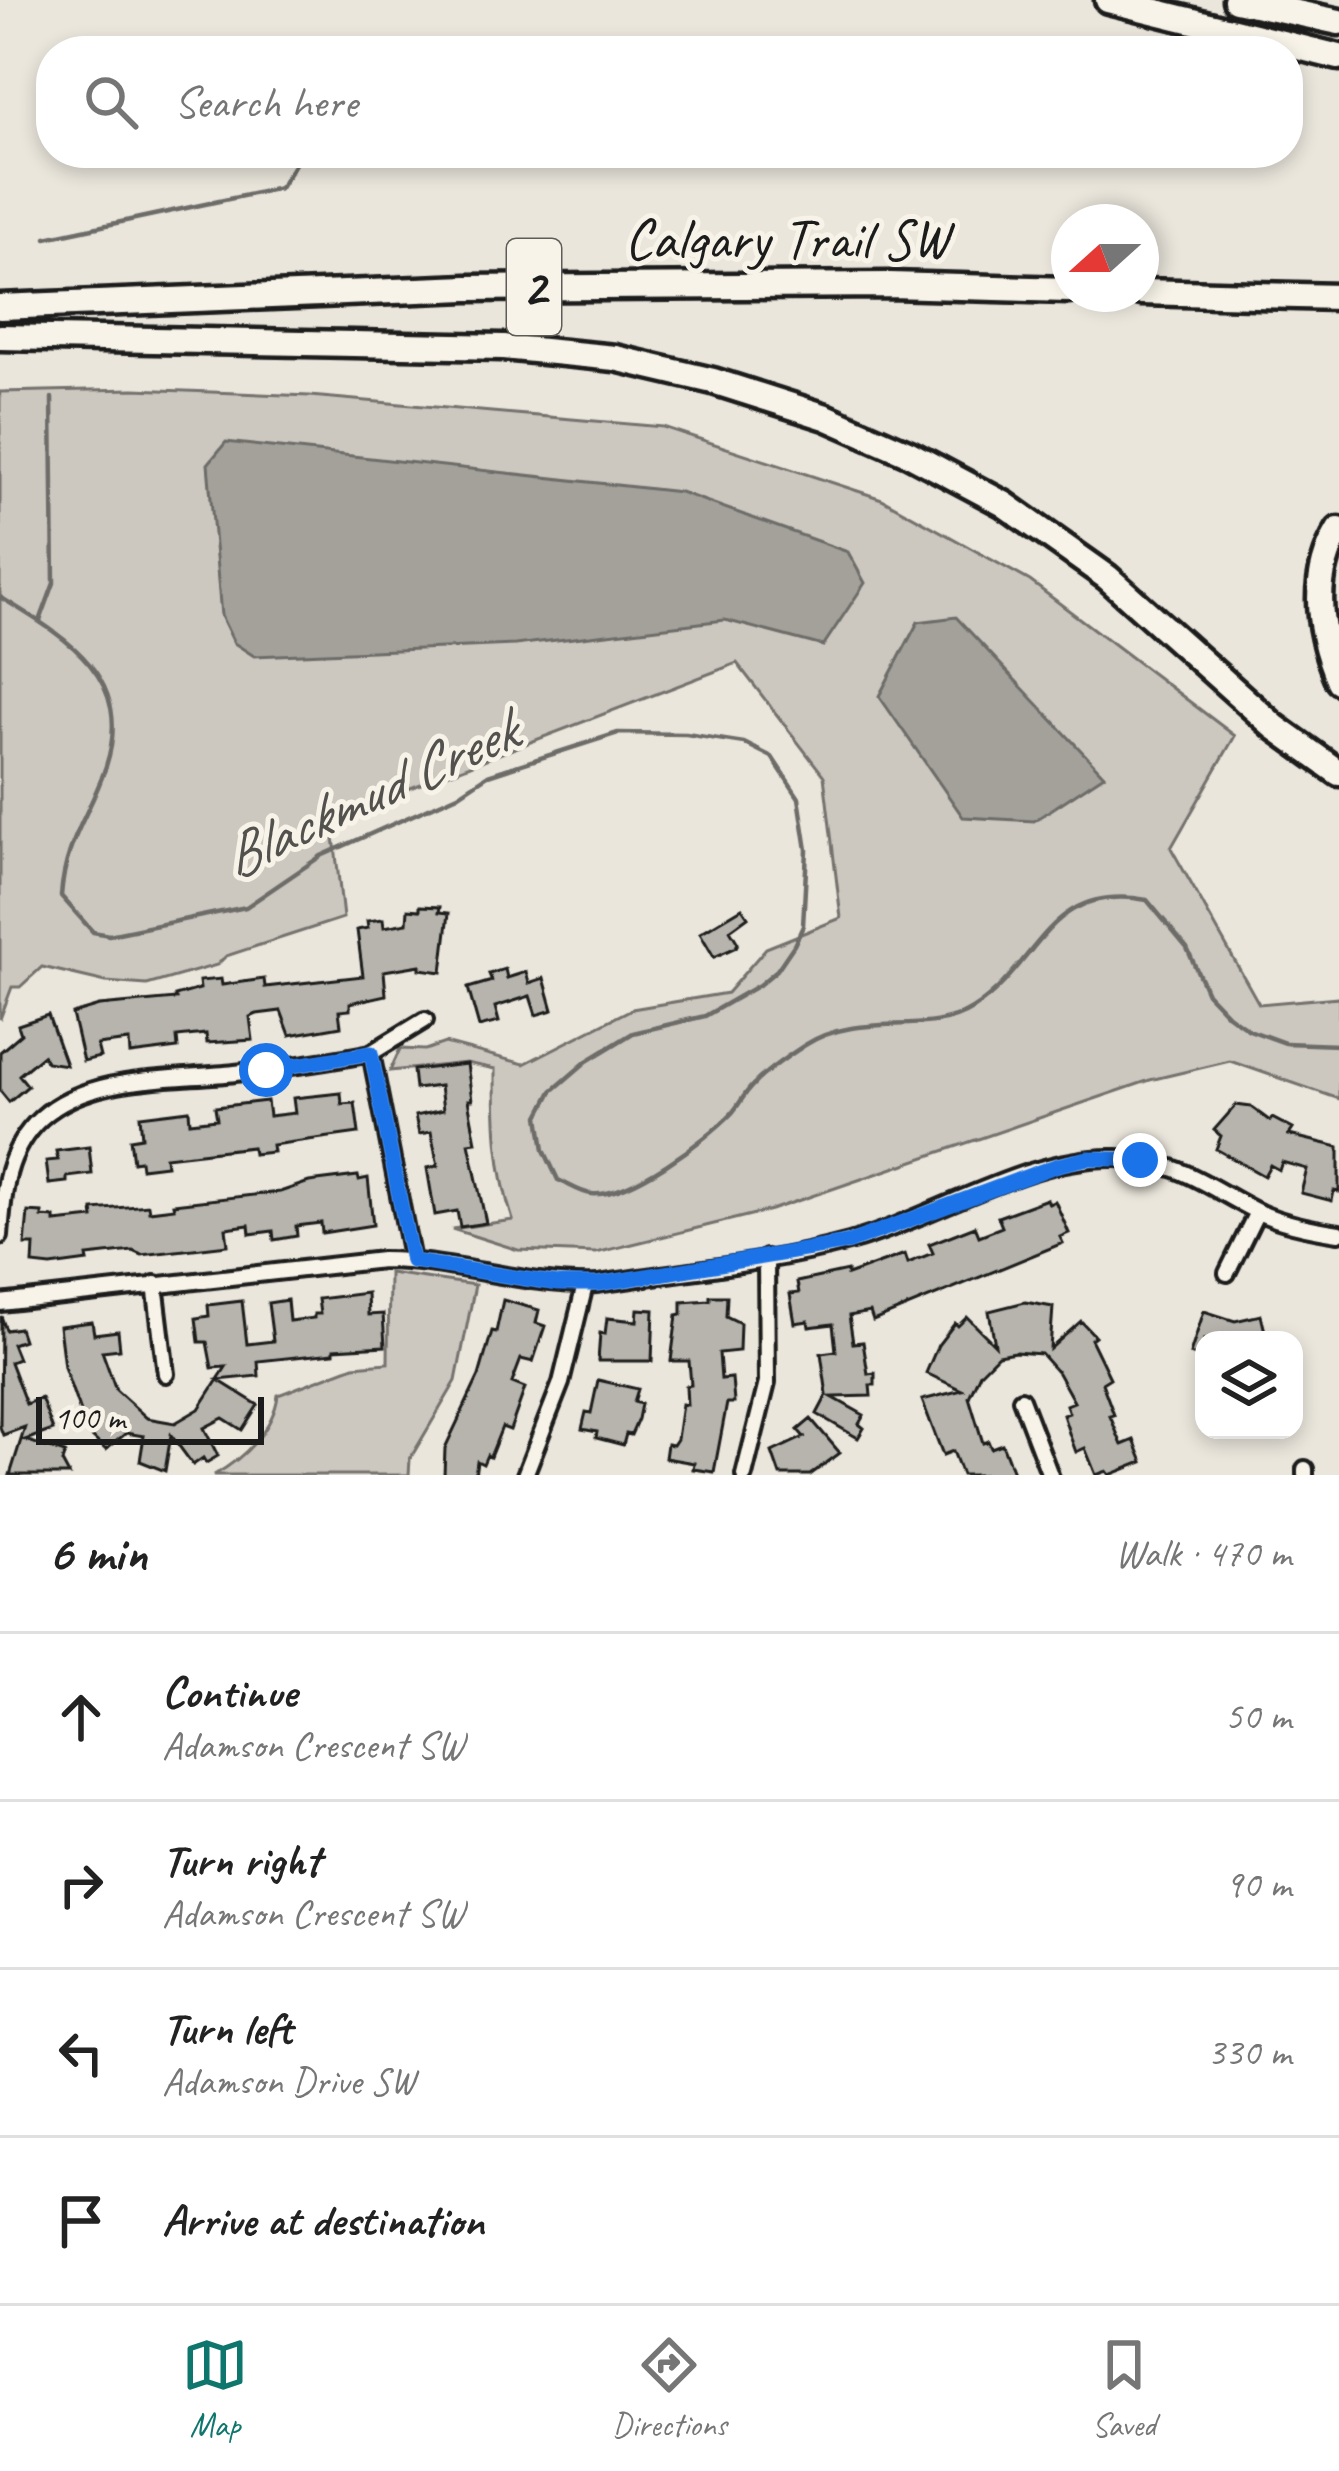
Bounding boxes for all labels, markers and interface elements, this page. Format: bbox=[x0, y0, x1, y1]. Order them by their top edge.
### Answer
search box bbox=[36, 36, 1303, 168]
icon: search bbox=[78, 69, 144, 135]
text: Search here bbox=[174, 74, 357, 131]
street label: Calgary Trail SW bbox=[625, 203, 955, 275]
north arrow bbox=[1051, 204, 1159, 312]
road number: 2 bbox=[507, 239, 561, 335]
water label: Blackmud Creek bbox=[210, 689, 537, 895]
route start bbox=[239, 1043, 293, 1097]
route end bbox=[1113, 1133, 1167, 1187]
map controls bbox=[1195, 1331, 1303, 1439]
button: layers bbox=[1195, 1331, 1303, 1439]
scale bar bbox=[36, 1391, 264, 1444]
text: 100 m bbox=[54, 1397, 125, 1439]
text: 6 min bbox=[48, 1521, 147, 1585]
text: Walk · 470 m bbox=[1115, 1529, 1291, 1578]
text: Continue bbox=[162, 1664, 296, 1721]
icon: ahead bbox=[48, 1684, 114, 1750]
text: 50 m bbox=[1225, 1692, 1291, 1741]
text: Adamson Crescent SW bbox=[162, 1721, 465, 1770]
text: Turn right bbox=[162, 1832, 320, 1889]
icon: right bbox=[48, 1852, 114, 1918]
text: 90 m bbox=[1225, 1860, 1291, 1909]
text: Adamson Crescent SW bbox=[162, 1889, 465, 1938]
text: Turn left bbox=[162, 2000, 292, 2057]
icon: left bbox=[48, 2020, 114, 2086]
text: 330 m bbox=[1207, 2028, 1291, 2077]
text: Adamson Drive SW bbox=[162, 2057, 415, 2106]
icon: arrive bbox=[48, 2188, 114, 2254]
text: Arrive at destination bbox=[162, 2192, 484, 2249]
tab: Map bbox=[182, 2332, 248, 2446]
tab: Directions bbox=[612, 2332, 727, 2446]
tab: Saved bbox=[1091, 2332, 1157, 2446]

